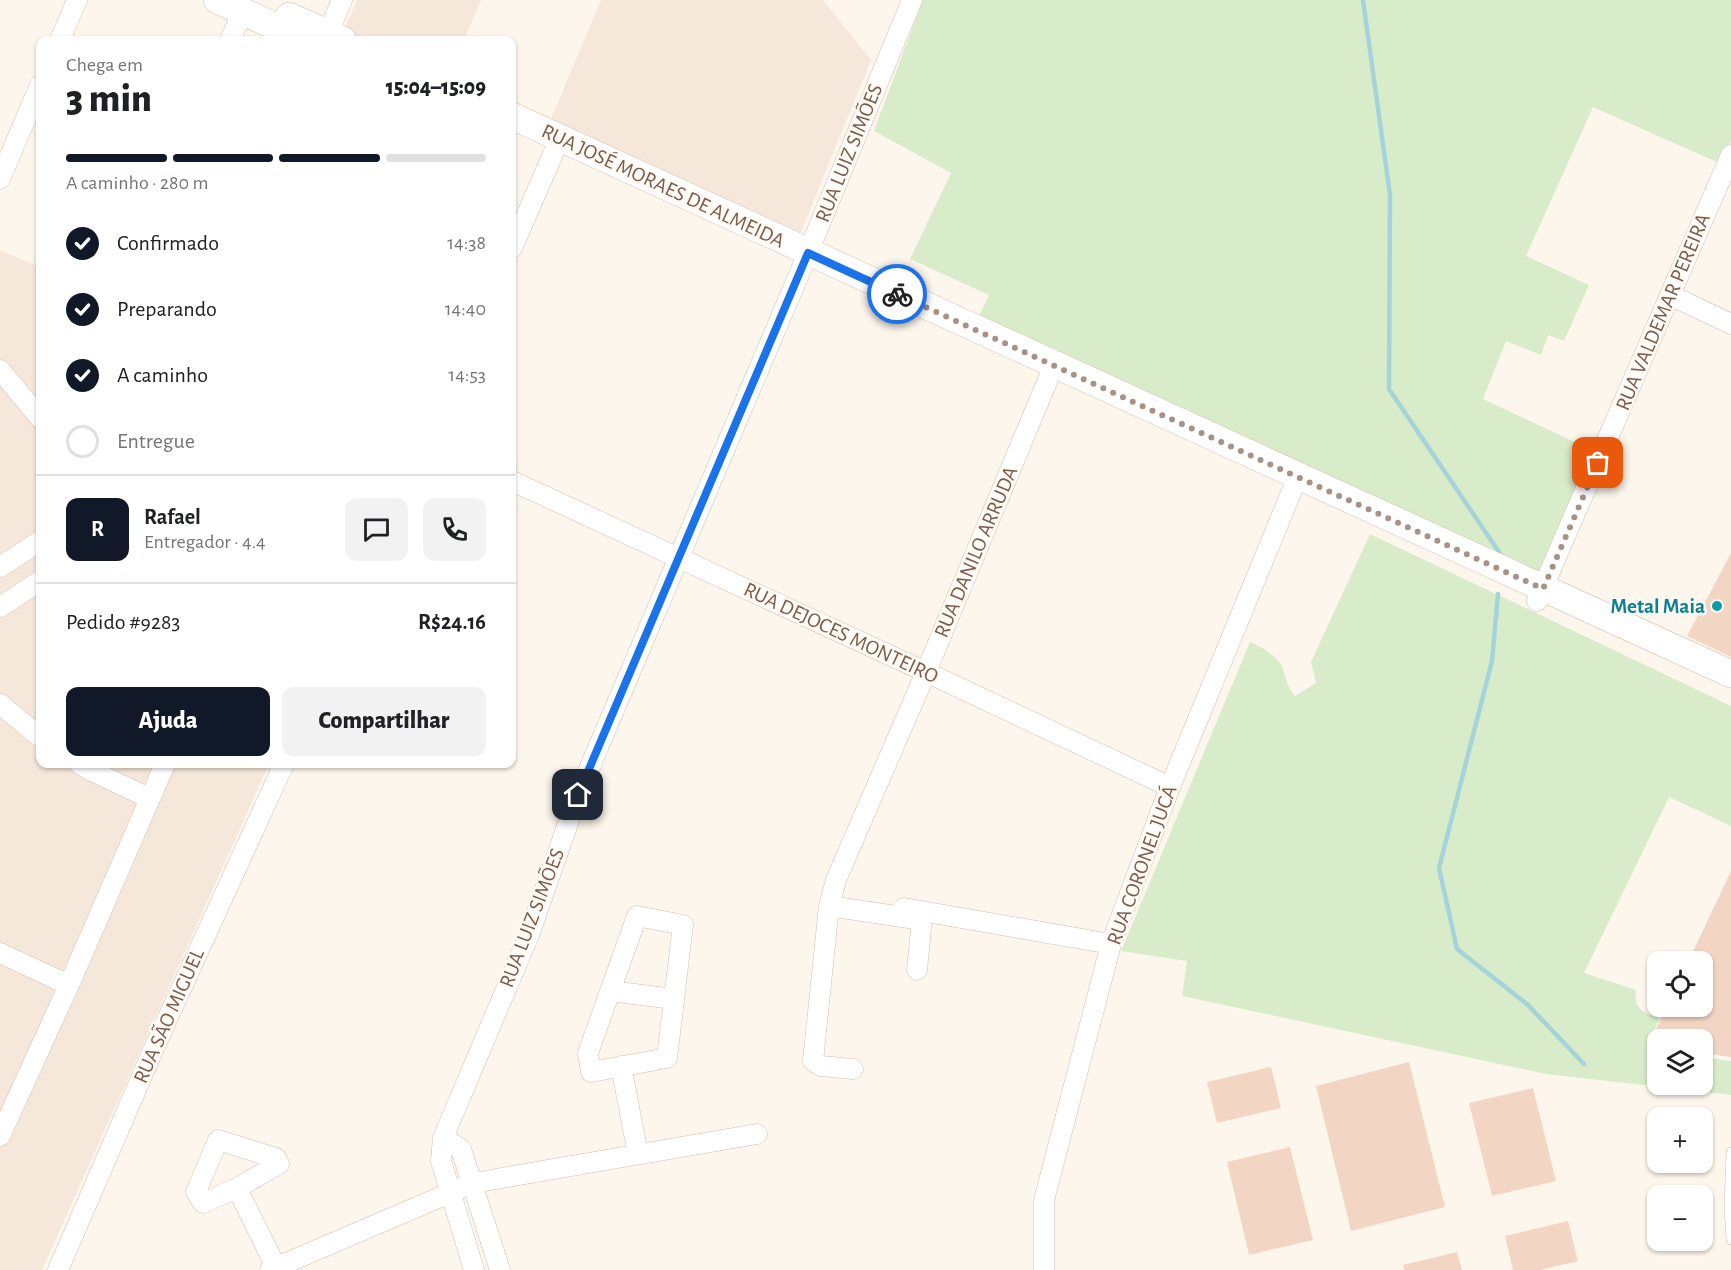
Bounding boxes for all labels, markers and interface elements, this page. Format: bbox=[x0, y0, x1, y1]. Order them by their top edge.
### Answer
text: Chega em bbox=[66, 55, 143, 75]
text: 15:04–15:09 bbox=[386, 76, 486, 98]
text: 3 min bbox=[66, 80, 152, 119]
street label: RUA LUIZ SIMÕES bbox=[810, 80, 886, 225]
street label: RUA JOSÉ MORAES DE ALMEIDA bbox=[538, 119, 789, 252]
text: A caminho · 280 m bbox=[66, 173, 208, 193]
street label: RUA VALDEMAR PEREIRA bbox=[1612, 210, 1714, 414]
icon: check bbox=[66, 227, 99, 260]
text: Confirmado bbox=[117, 232, 219, 254]
text: 14:38 bbox=[447, 233, 486, 253]
courier bbox=[867, 264, 927, 324]
icon: bike bbox=[881, 278, 914, 311]
icon: check bbox=[66, 293, 99, 326]
text: Preparando bbox=[117, 298, 217, 320]
text: 14:40 bbox=[445, 299, 486, 319]
icon: check bbox=[66, 359, 99, 392]
text: A caminho bbox=[117, 364, 208, 386]
text: 14:53 bbox=[448, 365, 486, 385]
text: Entregue bbox=[117, 430, 195, 452]
pin bbox=[1572, 437, 1623, 488]
icon: bag bbox=[1581, 446, 1614, 479]
street label: RUA DANILO ARRUDA bbox=[931, 463, 1021, 641]
button: chat bbox=[345, 498, 408, 561]
button: phone bbox=[423, 498, 486, 561]
text: Rafael bbox=[144, 506, 201, 528]
text: R bbox=[91, 518, 104, 540]
text: Entregador · 4.4 bbox=[144, 532, 266, 552]
street label: RUA DEJOCES MONTEIRO bbox=[740, 579, 942, 687]
place label: Metal Maia bbox=[1611, 596, 1705, 617]
marker: Metal Maia bbox=[1710, 599, 1724, 613]
text: Pedido #9283 bbox=[66, 611, 180, 633]
text: R$24.16 bbox=[418, 611, 486, 633]
button: Ajuda bbox=[66, 687, 270, 756]
button: Compartilhar bbox=[282, 687, 486, 756]
pin bbox=[552, 769, 603, 820]
icon: home bbox=[561, 778, 594, 811]
street label: RUA CORONEL JUCÁ bbox=[1102, 782, 1181, 948]
street label: RUA LUIZ SIMÕES bbox=[494, 845, 568, 990]
street label: RUA SÃO MIGUEL bbox=[128, 945, 208, 1086]
map controls bbox=[1647, 951, 1713, 1251]
button: locate bbox=[1647, 951, 1713, 1017]
button: layers bbox=[1647, 1029, 1713, 1095]
button: + bbox=[1647, 1107, 1713, 1173]
button: − bbox=[1647, 1185, 1713, 1251]

